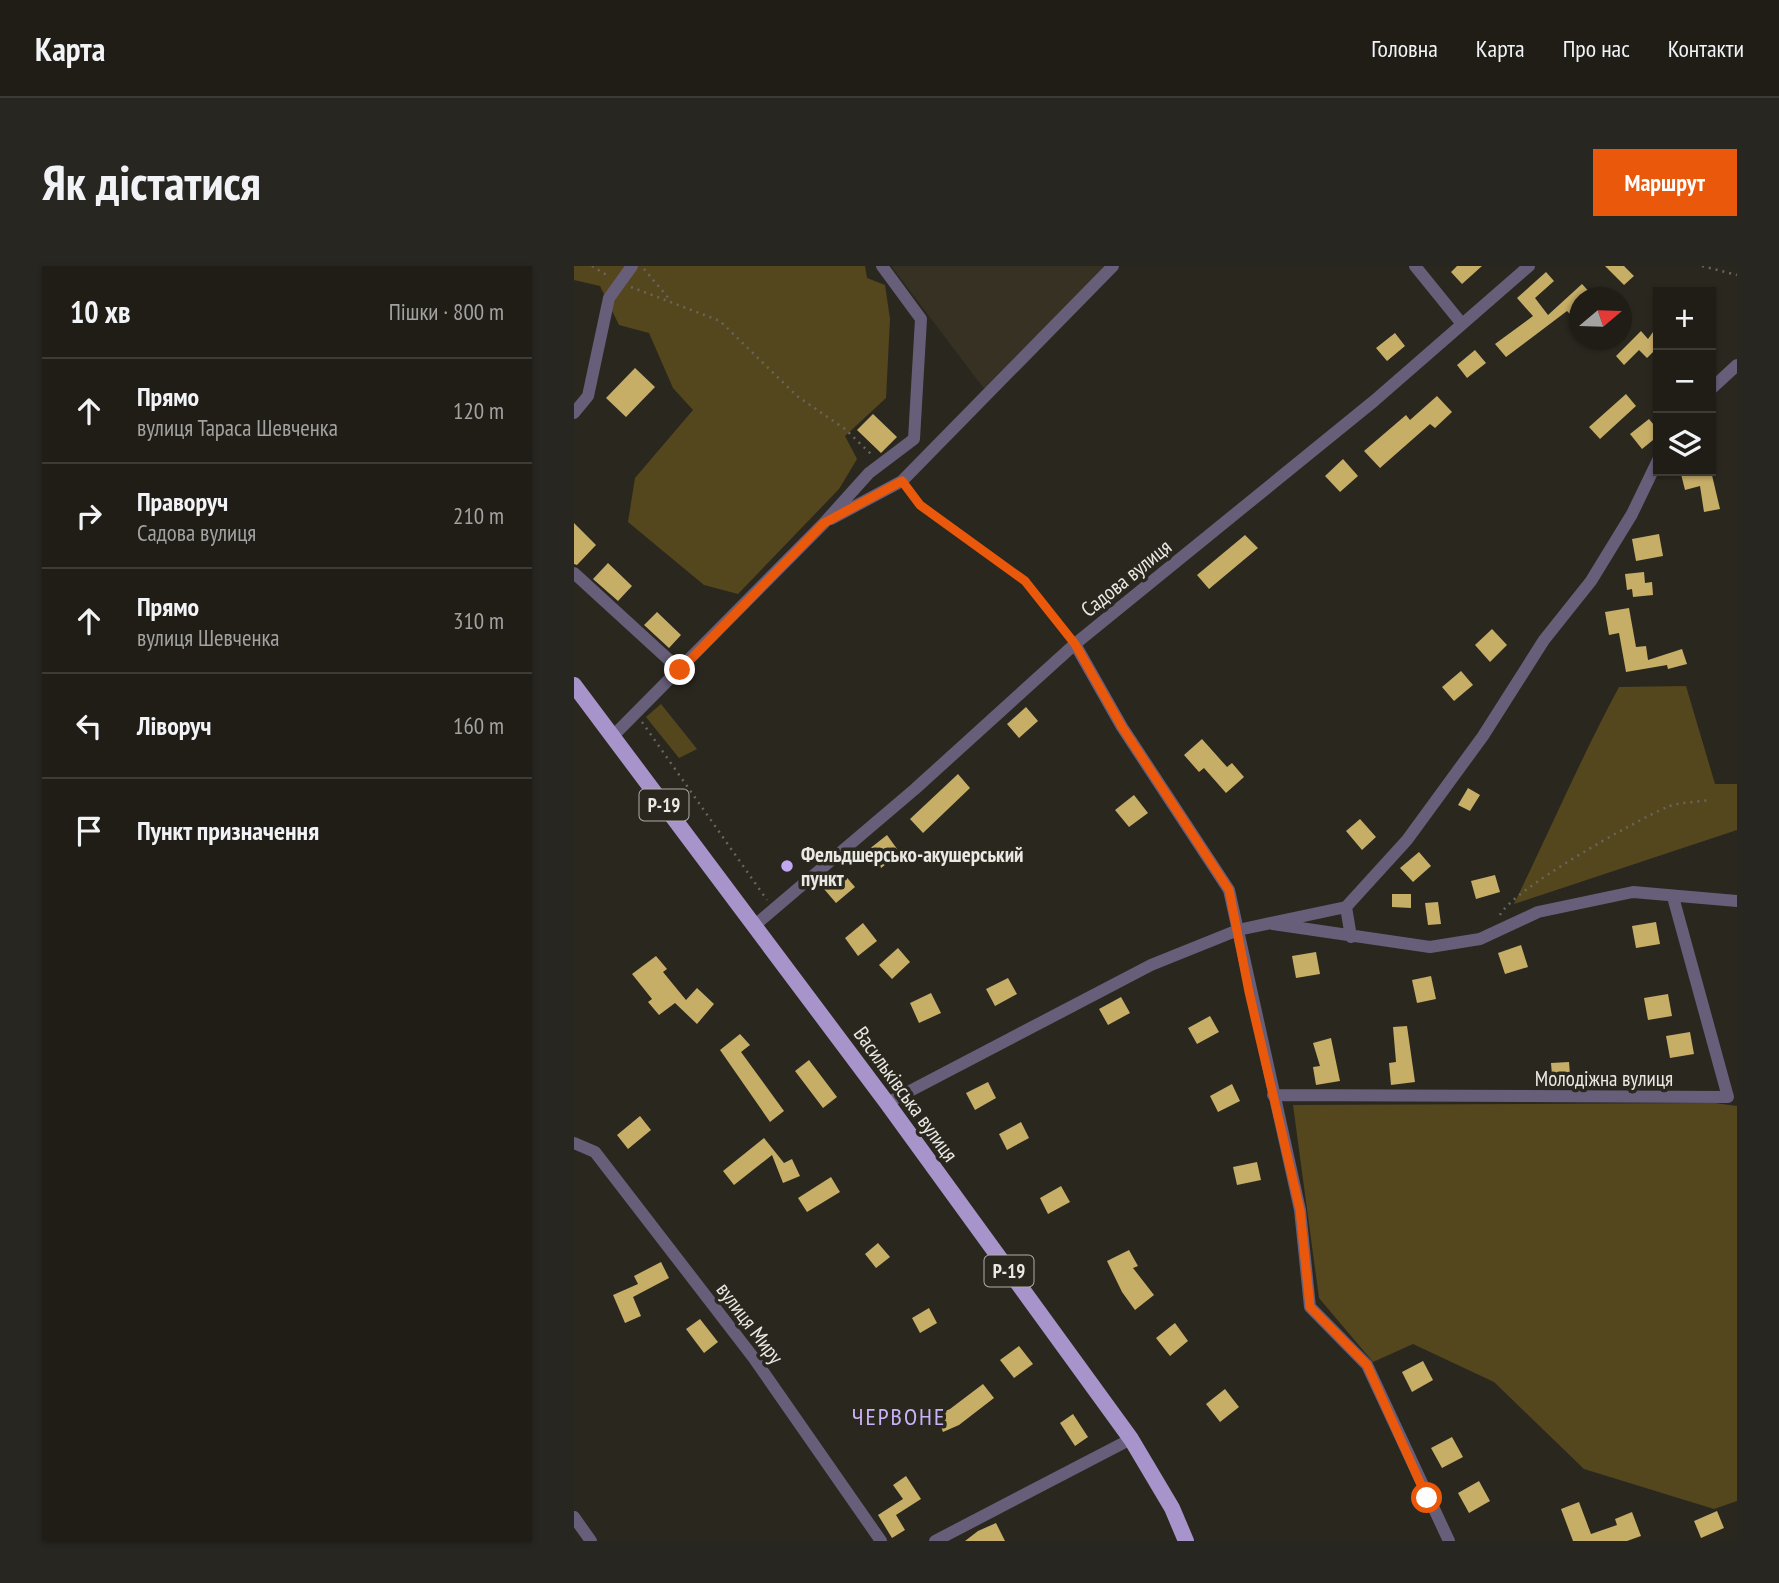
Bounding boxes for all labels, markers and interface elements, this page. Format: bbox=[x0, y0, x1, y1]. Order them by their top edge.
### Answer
text: Карта bbox=[35, 27, 105, 70]
text: Головна bbox=[1371, 33, 1438, 64]
text: Карта bbox=[1476, 33, 1525, 64]
text: Про нас bbox=[1563, 33, 1630, 64]
text: Контакти bbox=[1668, 33, 1744, 64]
button: Маршрут bbox=[1593, 149, 1737, 216]
text: Як дістатися bbox=[42, 150, 261, 214]
north arrow bbox=[1569, 287, 1632, 350]
map controls bbox=[1653, 287, 1716, 476]
button: + bbox=[1653, 287, 1716, 350]
text: 10 хв bbox=[70, 292, 131, 331]
text: Пішки · 800 m bbox=[389, 297, 504, 326]
button: − bbox=[1653, 350, 1716, 413]
text: Прямо bbox=[137, 380, 199, 413]
icon: ahead bbox=[70, 392, 108, 430]
text: 120 m bbox=[453, 396, 504, 425]
text: вулиця Тараса Шевченка bbox=[137, 413, 338, 442]
button: layers bbox=[1653, 413, 1716, 476]
text: Праворуч bbox=[137, 485, 228, 518]
icon: right bbox=[70, 497, 108, 535]
text: 210 m bbox=[453, 501, 504, 530]
text: Садова вулиця bbox=[137, 518, 256, 547]
street label: Садова вулиця bbox=[1075, 533, 1177, 623]
text: Прямо bbox=[137, 590, 199, 623]
icon: ahead bbox=[70, 602, 108, 640]
text: 310 m bbox=[453, 606, 504, 635]
text: вулиця Шевченка bbox=[137, 623, 280, 652]
route end bbox=[664, 654, 695, 685]
icon: left bbox=[70, 707, 108, 745]
text: Ліворуч bbox=[137, 709, 211, 742]
text: 160 m bbox=[453, 711, 504, 740]
road number: Р-19 bbox=[640, 790, 688, 820]
icon: arrive bbox=[70, 812, 108, 850]
text: Пункт призначення bbox=[137, 814, 319, 847]
place label: Фельдшерсько-акушерський пункт bbox=[801, 841, 1024, 892]
marker: Фельдшерсько-акушерський пункт bbox=[779, 858, 795, 874]
street label: Васильківська вулиця bbox=[848, 1021, 964, 1167]
street label: Молодіжна вулиця bbox=[1535, 1065, 1673, 1092]
road number: Р-19 bbox=[984, 1256, 1034, 1287]
street label: вулиця Миру bbox=[711, 1277, 789, 1369]
district label: ЧЕРВОНЕ bbox=[852, 1401, 946, 1432]
route start bbox=[1411, 1482, 1442, 1513]

